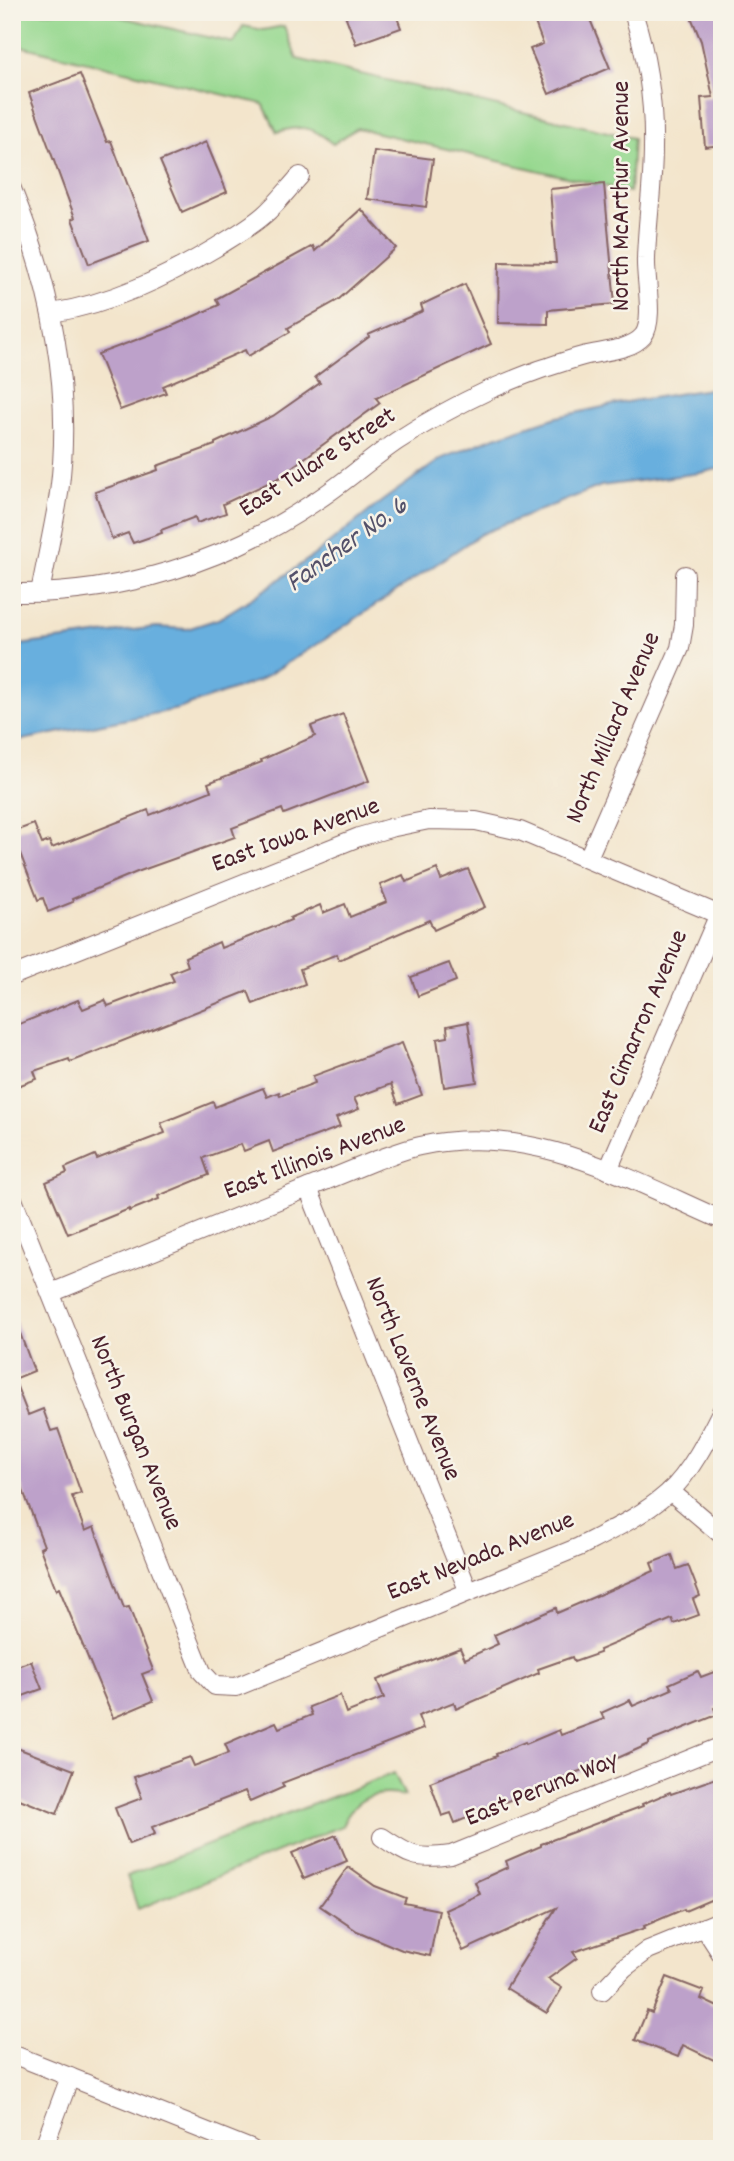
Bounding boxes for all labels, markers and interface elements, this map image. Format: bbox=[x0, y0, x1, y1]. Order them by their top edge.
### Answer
street label: North McArthur Avenue bbox=[604, 81, 641, 311]
street label: East Tulare Street bbox=[232, 398, 404, 528]
water label: Fancher No. 6 bbox=[278, 487, 419, 604]
street label: North Millard Avenue bbox=[557, 626, 671, 830]
street label: East Iowa Avenue bbox=[207, 788, 385, 884]
street label: East Cimarron Avenue bbox=[579, 924, 699, 1140]
street label: East Illinois Avenue bbox=[219, 1107, 411, 1211]
street label: North Laverne Avenue bbox=[354, 1272, 470, 1486]
street label: North Burgan Avenue bbox=[79, 1330, 191, 1536]
street label: East Nevada Avenue bbox=[382, 1503, 580, 1611]
street label: East Peruna Way bbox=[460, 1742, 625, 1838]

